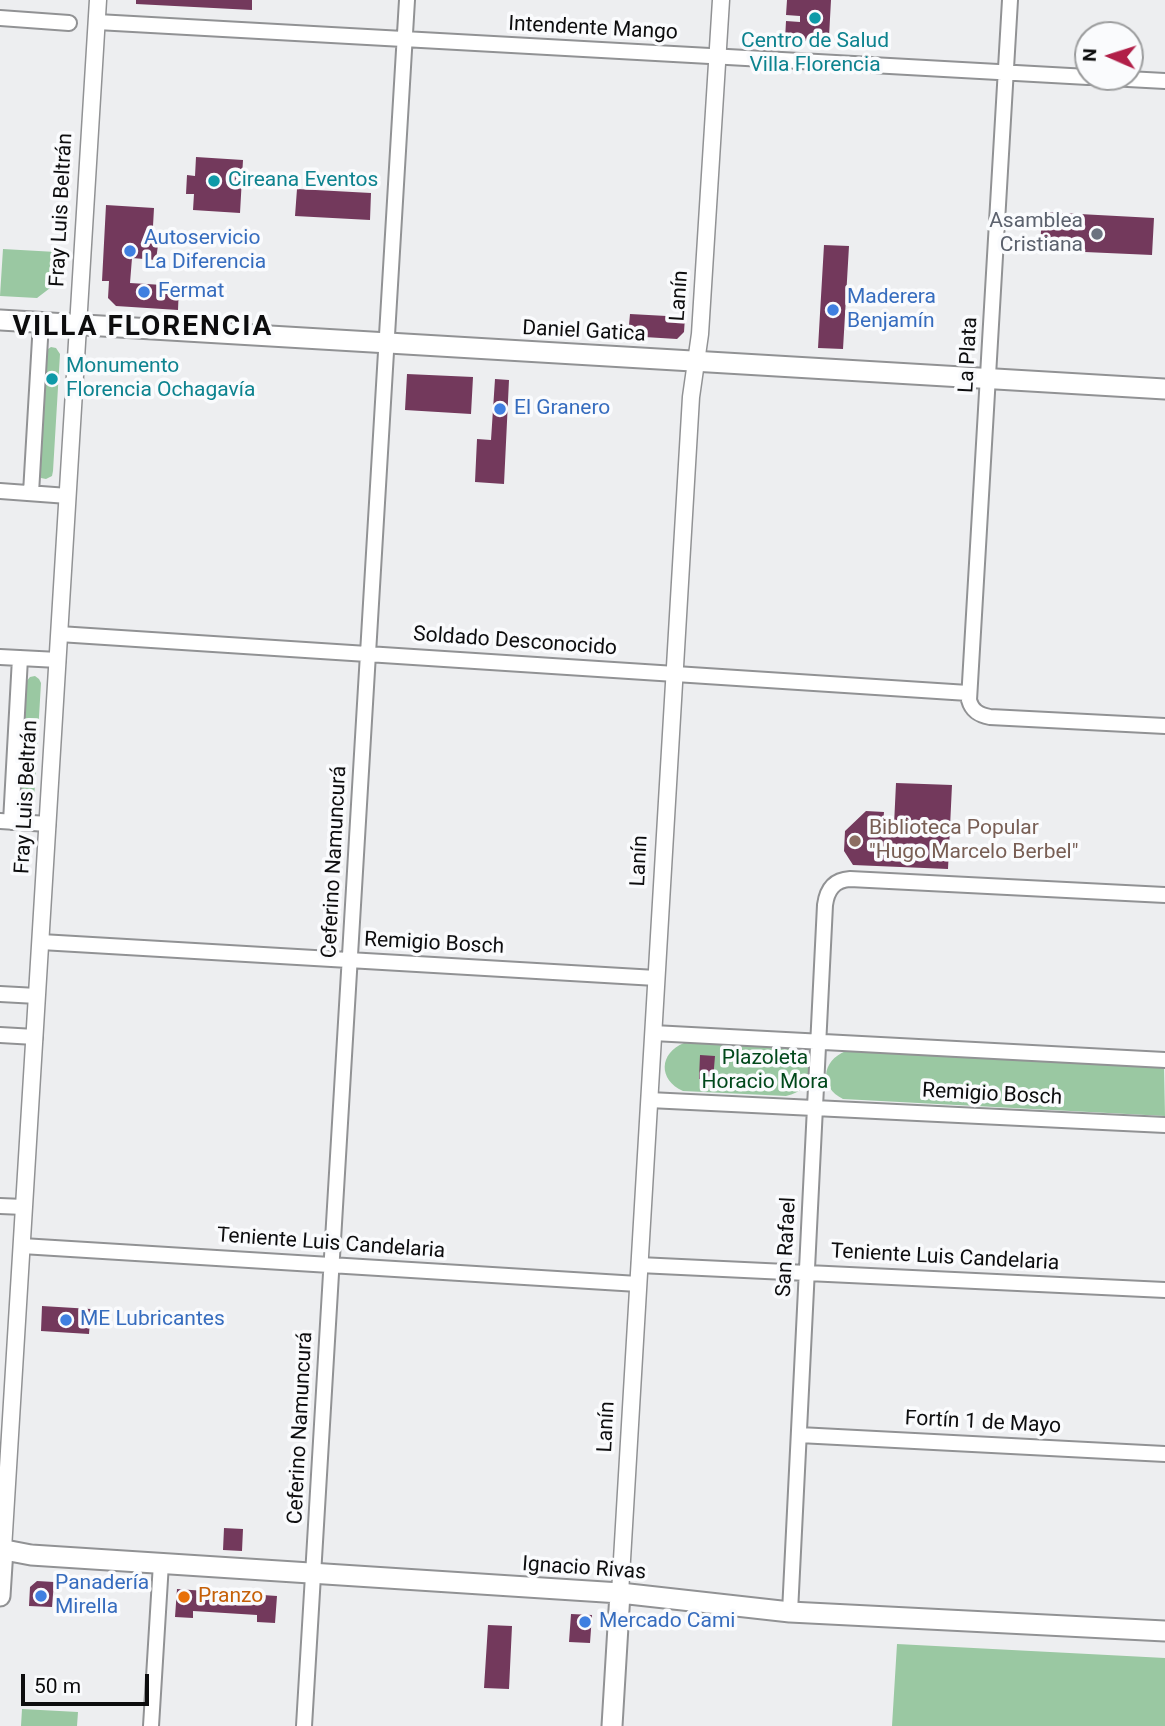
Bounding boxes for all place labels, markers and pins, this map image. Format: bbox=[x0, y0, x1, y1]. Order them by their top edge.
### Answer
marker: Centro de Salud Villa Florencia bbox=[807, 10, 823, 26]
place label: Centro de Salud Villa Florencia bbox=[741, 29, 889, 79]
place label: Cireana Eventos bbox=[228, 168, 378, 194]
marker: Cireana Eventos bbox=[206, 173, 222, 189]
place label: Asamblea Cristiana bbox=[989, 209, 1083, 259]
place label: Autoservicio La Diferencia bbox=[144, 226, 266, 276]
marker: Asamblea Cristiana bbox=[1089, 226, 1105, 242]
marker: Autoservicio La Diferencia bbox=[122, 243, 138, 259]
place label: Fermat bbox=[158, 279, 224, 305]
marker: Fermat bbox=[136, 284, 152, 300]
place label: Maderera Benjamín bbox=[847, 285, 936, 335]
marker: Maderera Benjamín bbox=[825, 302, 841, 318]
place label: Monumento Florencia Ochagavía bbox=[66, 354, 255, 404]
marker: Monumento Florencia Ochagavía bbox=[44, 371, 60, 387]
place label: El Granero bbox=[514, 396, 610, 422]
marker: El Granero bbox=[492, 401, 508, 417]
place label: Biblioteca Popular "Hugo Marcelo Berbel" bbox=[869, 816, 1078, 866]
marker: Biblioteca Popular "Hugo Marcelo Berbel" bbox=[847, 833, 863, 849]
place label: ME Lubricantes bbox=[80, 1307, 225, 1333]
marker: ME Lubricantes bbox=[58, 1312, 74, 1328]
place label: Panadería Mirella bbox=[55, 1571, 149, 1621]
place label: Pranzo bbox=[198, 1584, 263, 1610]
marker: Panadería Mirella bbox=[33, 1588, 49, 1604]
marker: Pranzo bbox=[176, 1589, 192, 1605]
place label: Mercado Cami bbox=[599, 1609, 735, 1635]
marker: Mercado Cami bbox=[577, 1614, 593, 1630]

